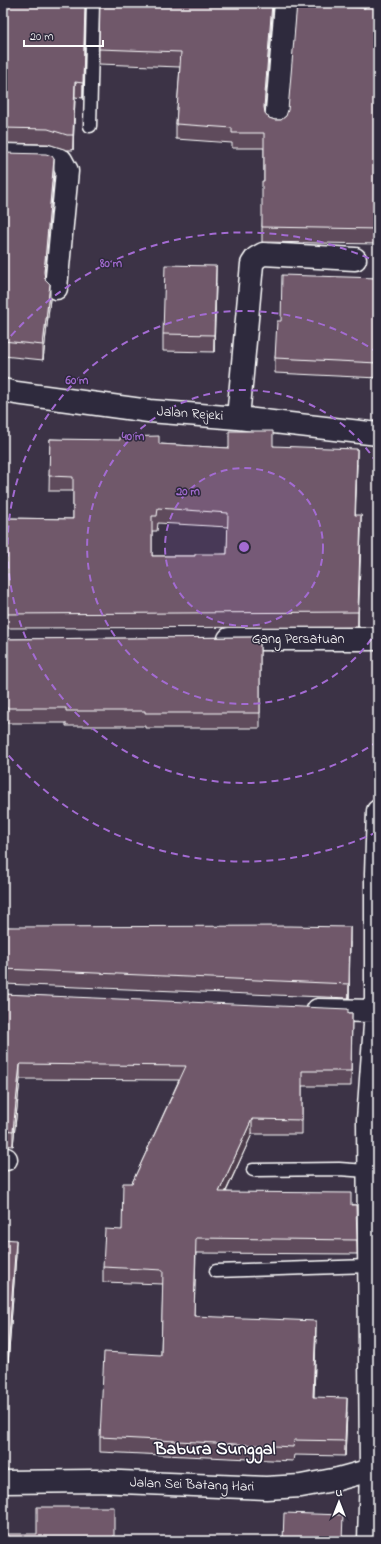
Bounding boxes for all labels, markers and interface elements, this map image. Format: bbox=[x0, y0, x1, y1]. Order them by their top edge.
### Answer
scale bar bbox=[24, 22, 103, 48]
text: 20 m bbox=[30, 28, 53, 46]
text: 80 m bbox=[99, 255, 123, 273]
text: 60 m bbox=[65, 372, 89, 390]
street label: Jalan Rejeki bbox=[156, 401, 224, 427]
text: 40 m bbox=[121, 428, 145, 446]
text: 20 m bbox=[175, 483, 200, 501]
centre of rings bbox=[237, 540, 251, 554]
street label: Gang Persatuan bbox=[252, 629, 344, 651]
district label: Babura Sunggal bbox=[154, 1437, 276, 1464]
street label: Jalan Sei Batang Hari bbox=[129, 1472, 255, 1499]
north arrow bbox=[319, 1482, 359, 1522]
text: U bbox=[336, 1485, 343, 1501]

